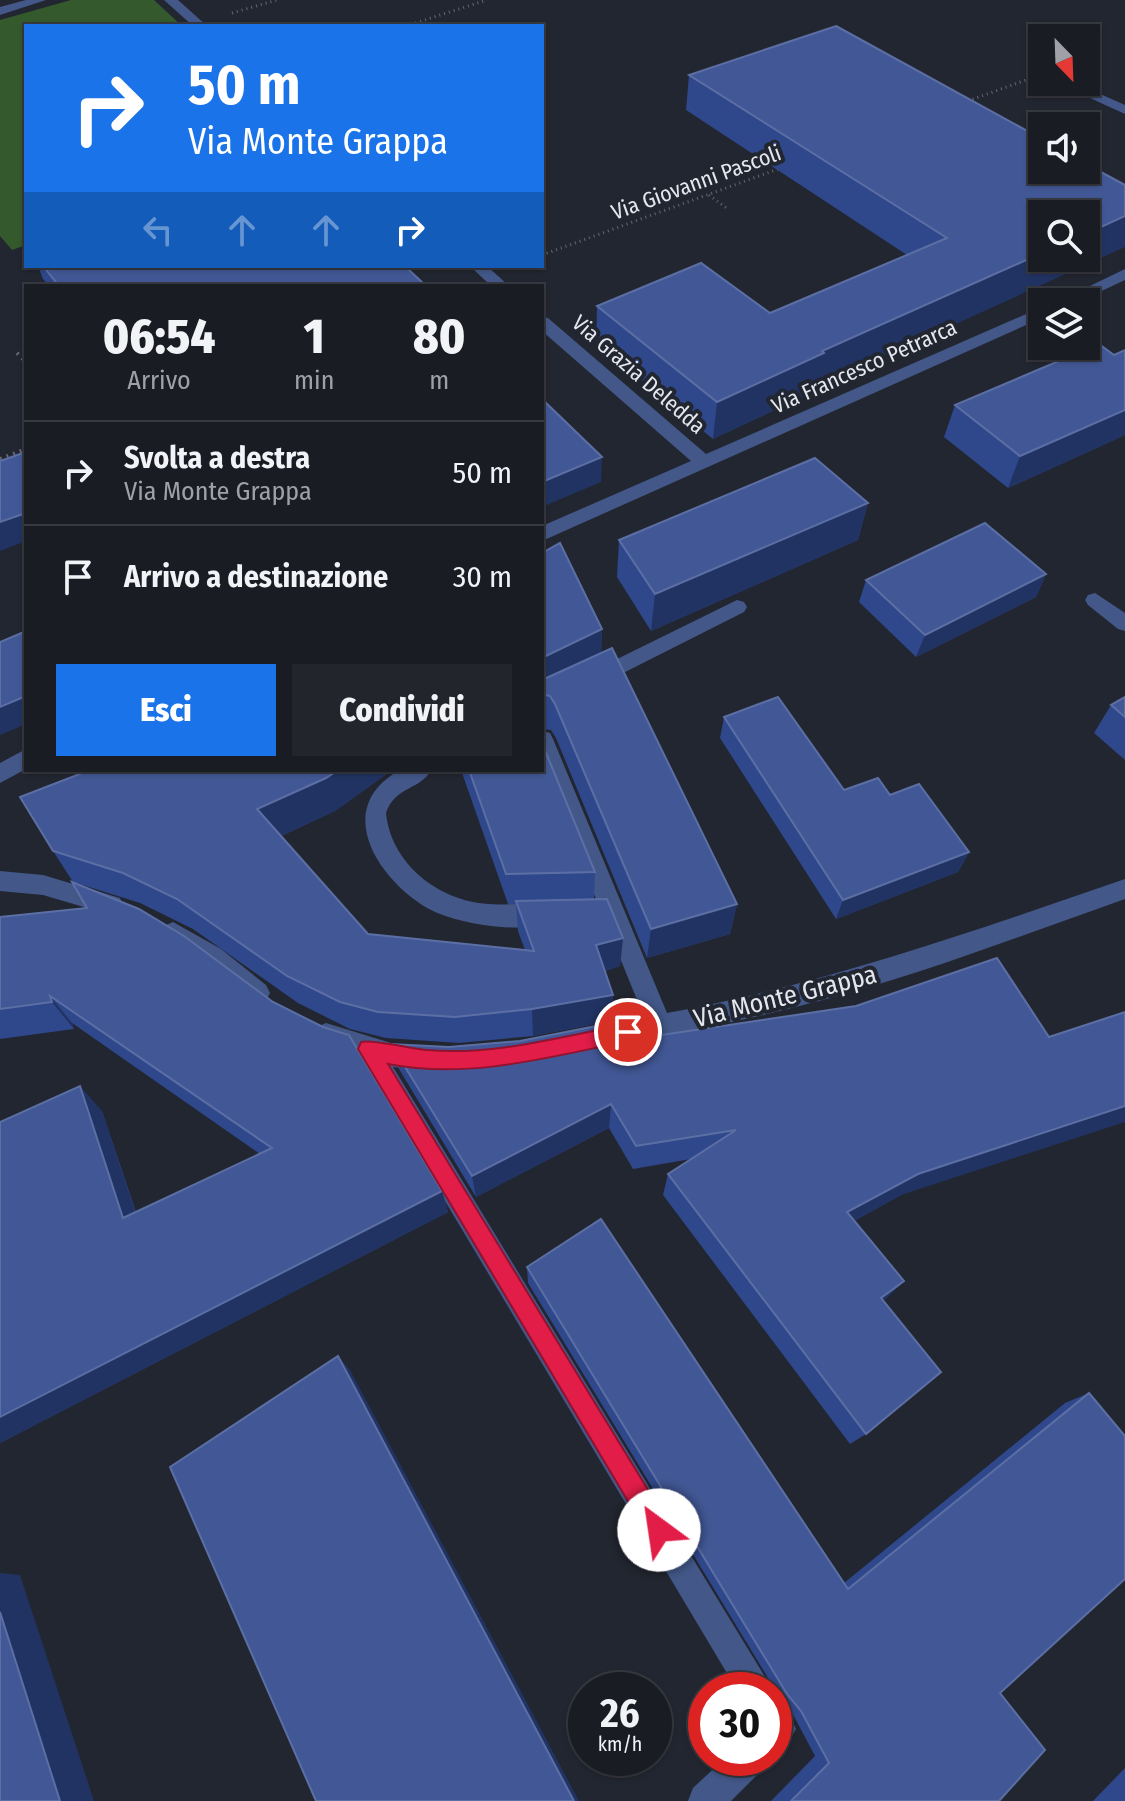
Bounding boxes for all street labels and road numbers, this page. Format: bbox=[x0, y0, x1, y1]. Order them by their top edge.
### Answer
street label: Via Giovanni Pascoli bbox=[608, 139, 785, 226]
street label: Via Grazia Deledda bbox=[566, 309, 711, 440]
street label: Via Francesco Petrarca bbox=[768, 314, 961, 419]
street label: Via Monte Grappa bbox=[690, 959, 880, 1034]

